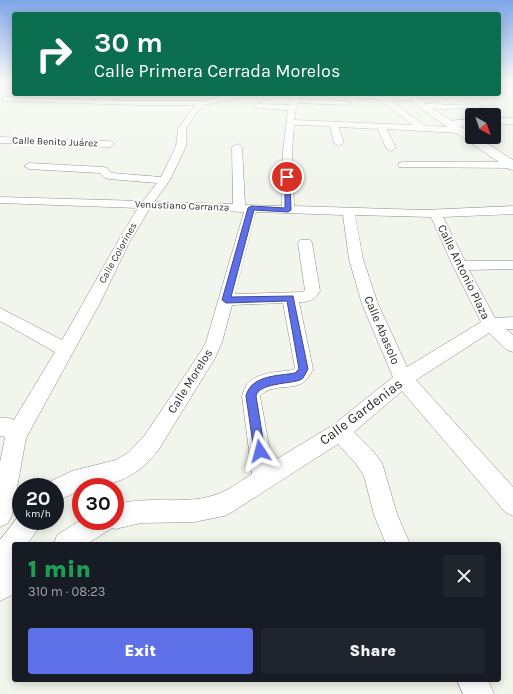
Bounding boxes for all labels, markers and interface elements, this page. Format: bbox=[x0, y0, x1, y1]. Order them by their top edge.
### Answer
text: 30 m bbox=[94, 26, 163, 59]
icon: right bbox=[28, 28, 80, 80]
text: Calle Primera Cerrada Morelos bbox=[94, 60, 340, 82]
north arrow bbox=[465, 108, 501, 144]
map controls bbox=[465, 108, 501, 144]
street label: Calle Benito Juárez bbox=[12, 135, 98, 150]
pin bbox=[270, 160, 304, 194]
icon: arrive bbox=[276, 166, 298, 188]
street label: Venustiano Carranza bbox=[135, 198, 229, 214]
street label: Calle Colorines bbox=[96, 221, 140, 285]
street label: Calle Antonio Plaza bbox=[435, 222, 493, 322]
street label: Calle Abasolo bbox=[361, 294, 403, 366]
street label: Calle Morelos bbox=[165, 346, 215, 416]
street label: Calle Gardenias bbox=[316, 375, 406, 449]
position arrow bbox=[239, 430, 281, 472]
speed limit sign: 30 bbox=[72, 478, 124, 530]
text: 20 bbox=[26, 487, 50, 510]
text: km/h bbox=[25, 508, 51, 520]
text: 1 min bbox=[28, 555, 91, 583]
button: close bbox=[443, 555, 485, 597]
text: 310 m · 08:23 bbox=[28, 584, 105, 599]
button: Exit bbox=[28, 628, 253, 674]
button: Share bbox=[261, 628, 485, 674]

